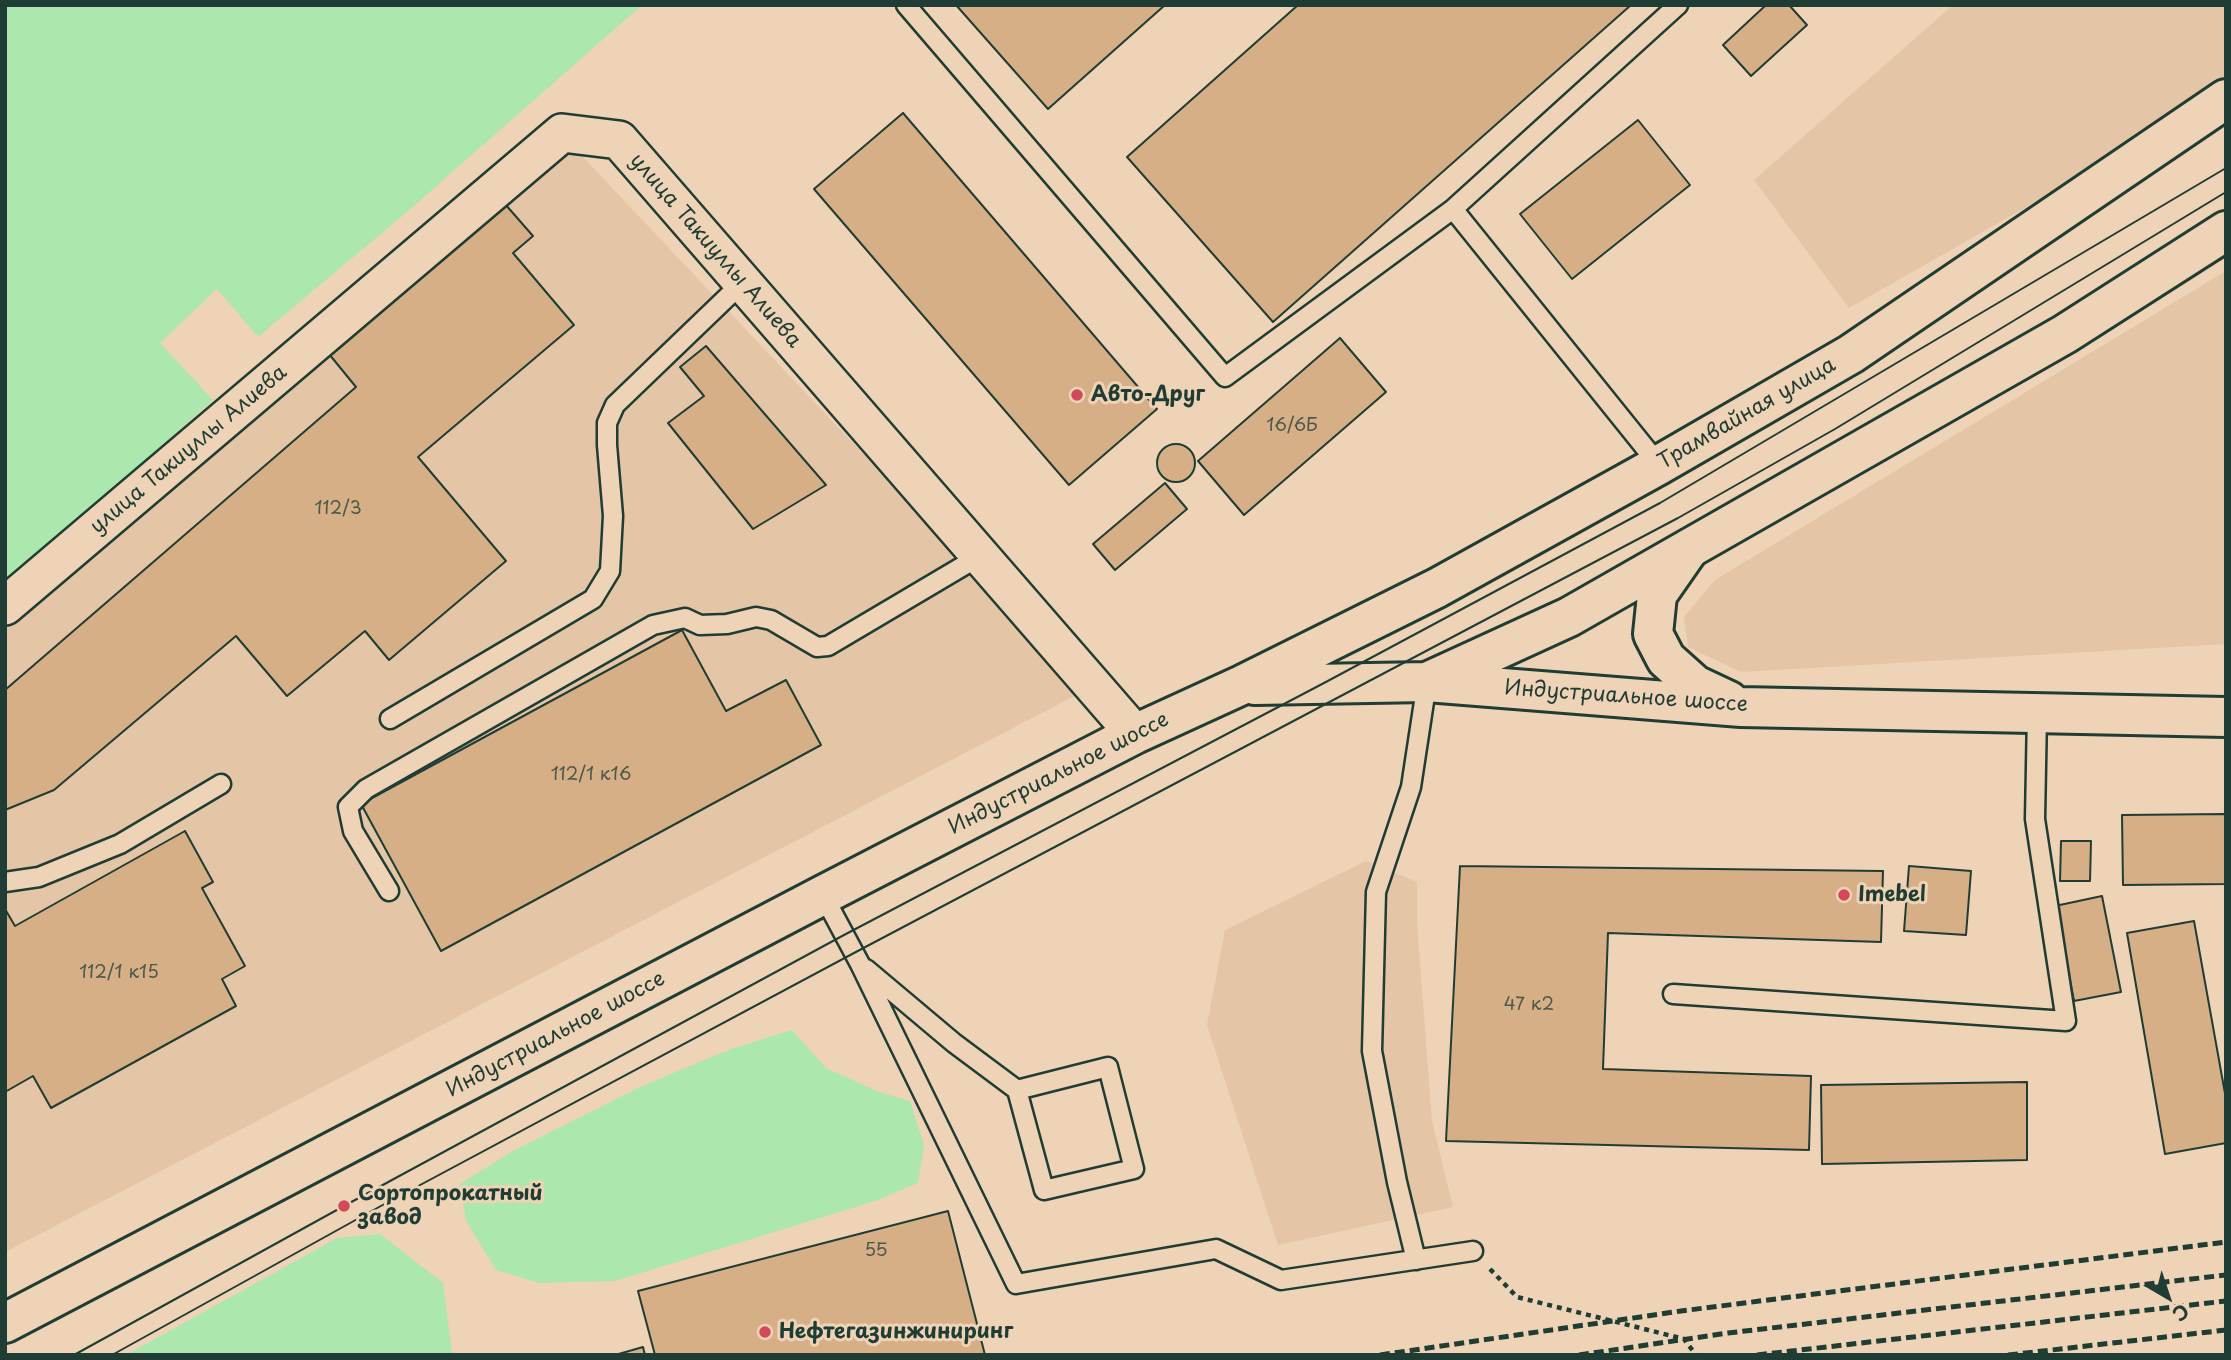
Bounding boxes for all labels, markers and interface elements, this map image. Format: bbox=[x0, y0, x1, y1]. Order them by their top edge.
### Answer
street label: улица Такиуллы Алиева bbox=[624, 149, 806, 353]
street label: Трамвайная улица bbox=[1654, 353, 1840, 475]
street label: улица Такиуллы Алиева bbox=[86, 360, 292, 540]
place label: Авто-Друг bbox=[1091, 382, 1205, 408]
marker: Авто-Друг bbox=[1069, 387, 1085, 403]
house number: 16/6Б bbox=[1266, 415, 1318, 437]
house number: 112/3 bbox=[314, 498, 362, 520]
street label: Индустриальное шоссе bbox=[1503, 676, 1749, 718]
street label: Индустриальное шоссе bbox=[945, 707, 1173, 841]
house number: 112/1 к16 bbox=[551, 764, 631, 786]
place label: Imebel bbox=[1858, 882, 1926, 908]
marker: Imebel bbox=[1836, 887, 1852, 903]
house number: 112/1 к15 bbox=[79, 962, 159, 984]
street label: Индустриальное шоссе bbox=[442, 967, 670, 1103]
house number: 47 к2 bbox=[1504, 994, 1554, 1016]
place label: Сортопрокатный завод bbox=[358, 1181, 543, 1231]
marker: Сортопрокатный завод bbox=[336, 1198, 352, 1214]
house number: 55 bbox=[864, 1240, 888, 1262]
north arrow bbox=[2133, 1262, 2203, 1332]
text: С bbox=[2167, 1298, 2196, 1329]
place label: Нефтегазинжиниринг bbox=[779, 1319, 1013, 1345]
marker: Нефтегазинжиниринг bbox=[757, 1324, 773, 1340]

